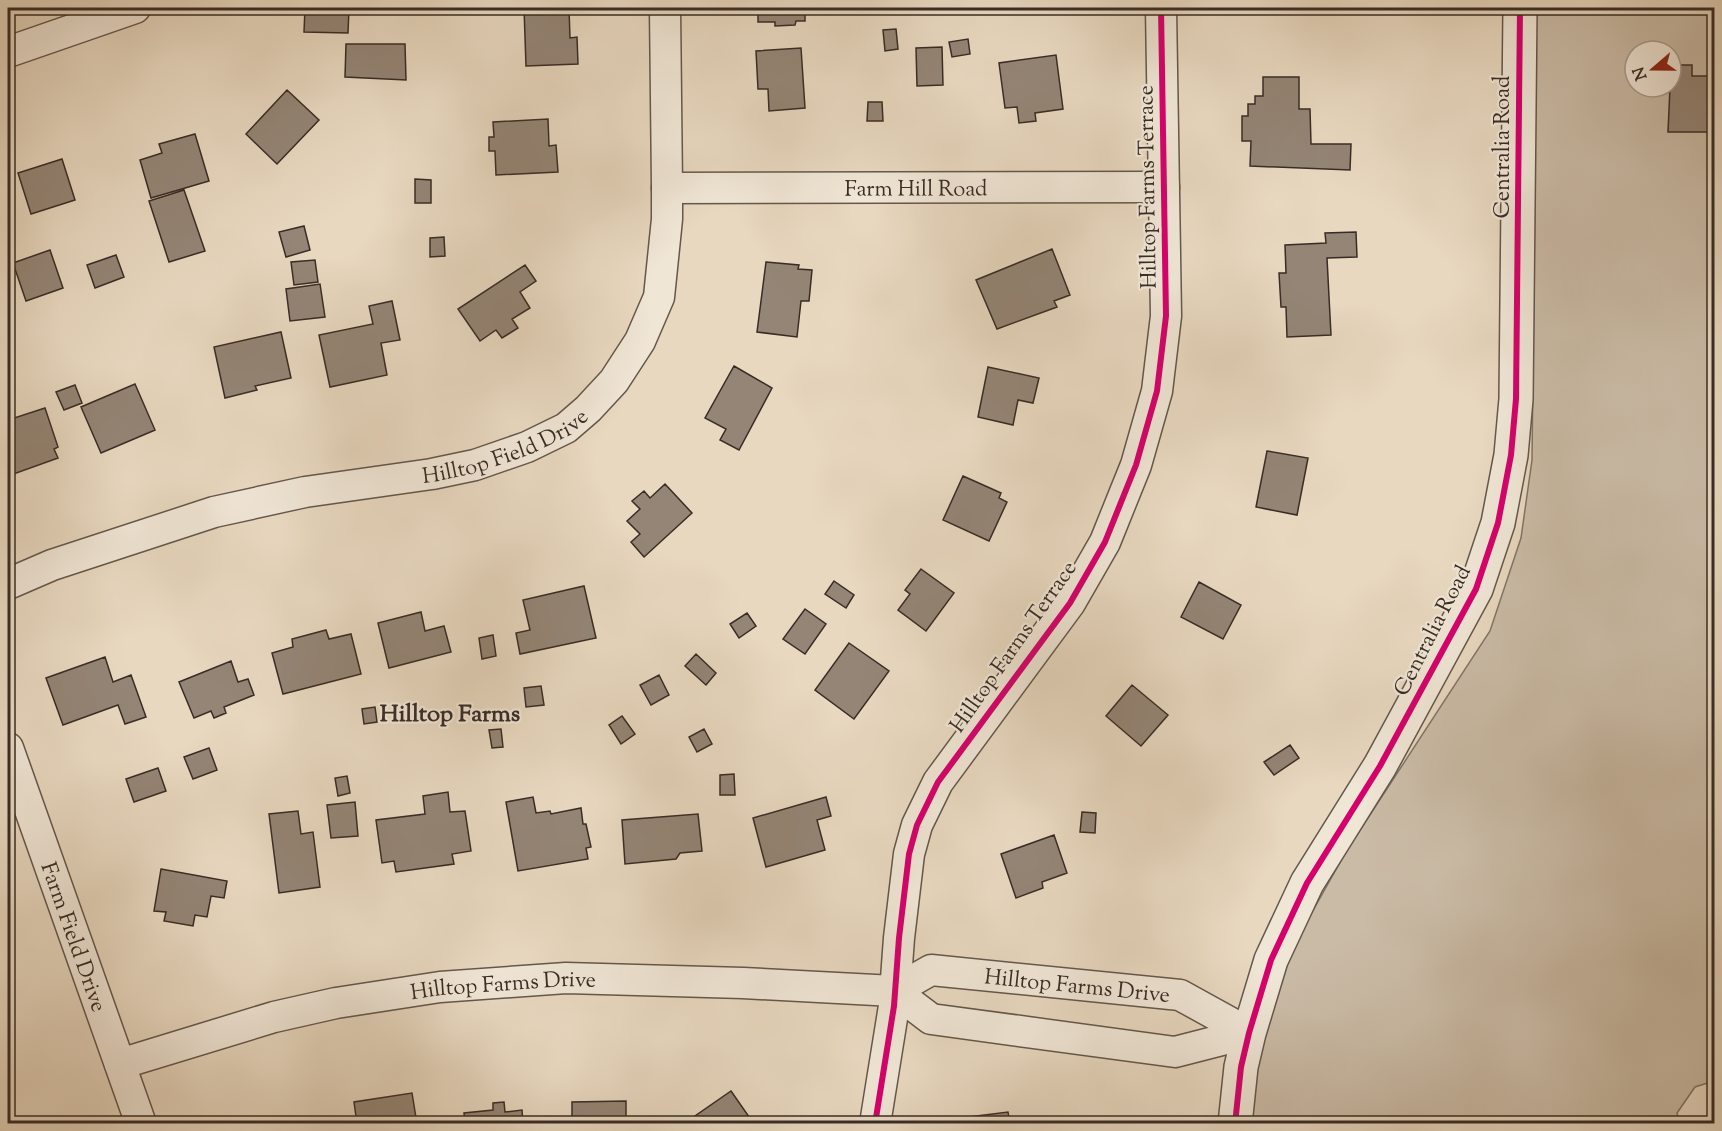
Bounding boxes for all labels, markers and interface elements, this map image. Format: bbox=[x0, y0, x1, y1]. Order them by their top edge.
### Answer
north arrow bbox=[1623, 39, 1683, 99]
text: N bbox=[1628, 63, 1654, 83]
street label: Centralia Road bbox=[1488, 76, 1520, 218]
street label: Hilltop Farms Terrace bbox=[1131, 85, 1167, 289]
street label: Farm Hill Road bbox=[844, 174, 988, 207]
street label: Hilltop Field Drive bbox=[420, 403, 597, 494]
street label: Hilltop Farms Terrace bbox=[943, 555, 1086, 740]
street label: Centralia Road bbox=[1387, 561, 1480, 702]
district label: Hilltop Farms bbox=[380, 698, 520, 732]
street label: Farm Field Drive bbox=[31, 858, 113, 1017]
street label: Hilltop Farms Drive bbox=[983, 962, 1171, 1013]
street label: Hilltop Farms Drive bbox=[408, 965, 596, 1010]

